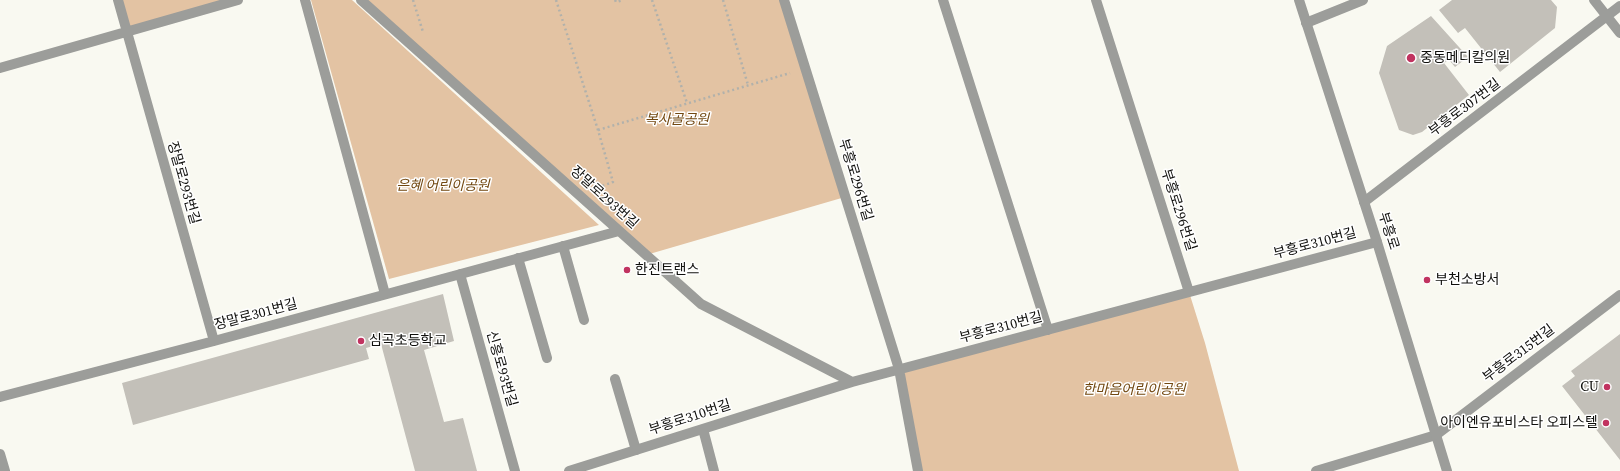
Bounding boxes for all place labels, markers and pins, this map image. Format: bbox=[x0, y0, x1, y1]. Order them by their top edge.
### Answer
place label: 중동메디칼의원 bbox=[1420, 50, 1510, 66]
marker: 중동메디칼의원 bbox=[1405, 52, 1417, 64]
place label: 한진트랜스 bbox=[635, 262, 699, 278]
marker: 한진트랜스 bbox=[622, 265, 632, 275]
place label: 부천소방서 bbox=[1435, 272, 1499, 288]
marker: 부천소방서 bbox=[1422, 275, 1432, 285]
place label: 심곡초등학교 bbox=[369, 333, 446, 349]
marker: 심곡초등학교 bbox=[356, 336, 366, 346]
place label: CU bbox=[1580, 379, 1599, 395]
marker: CU bbox=[1602, 382, 1612, 392]
place label: 아이엔유포비스타 오피스텔 bbox=[1440, 415, 1598, 431]
marker: 아이엔유포비스타 오피스텔 bbox=[1601, 418, 1611, 428]

